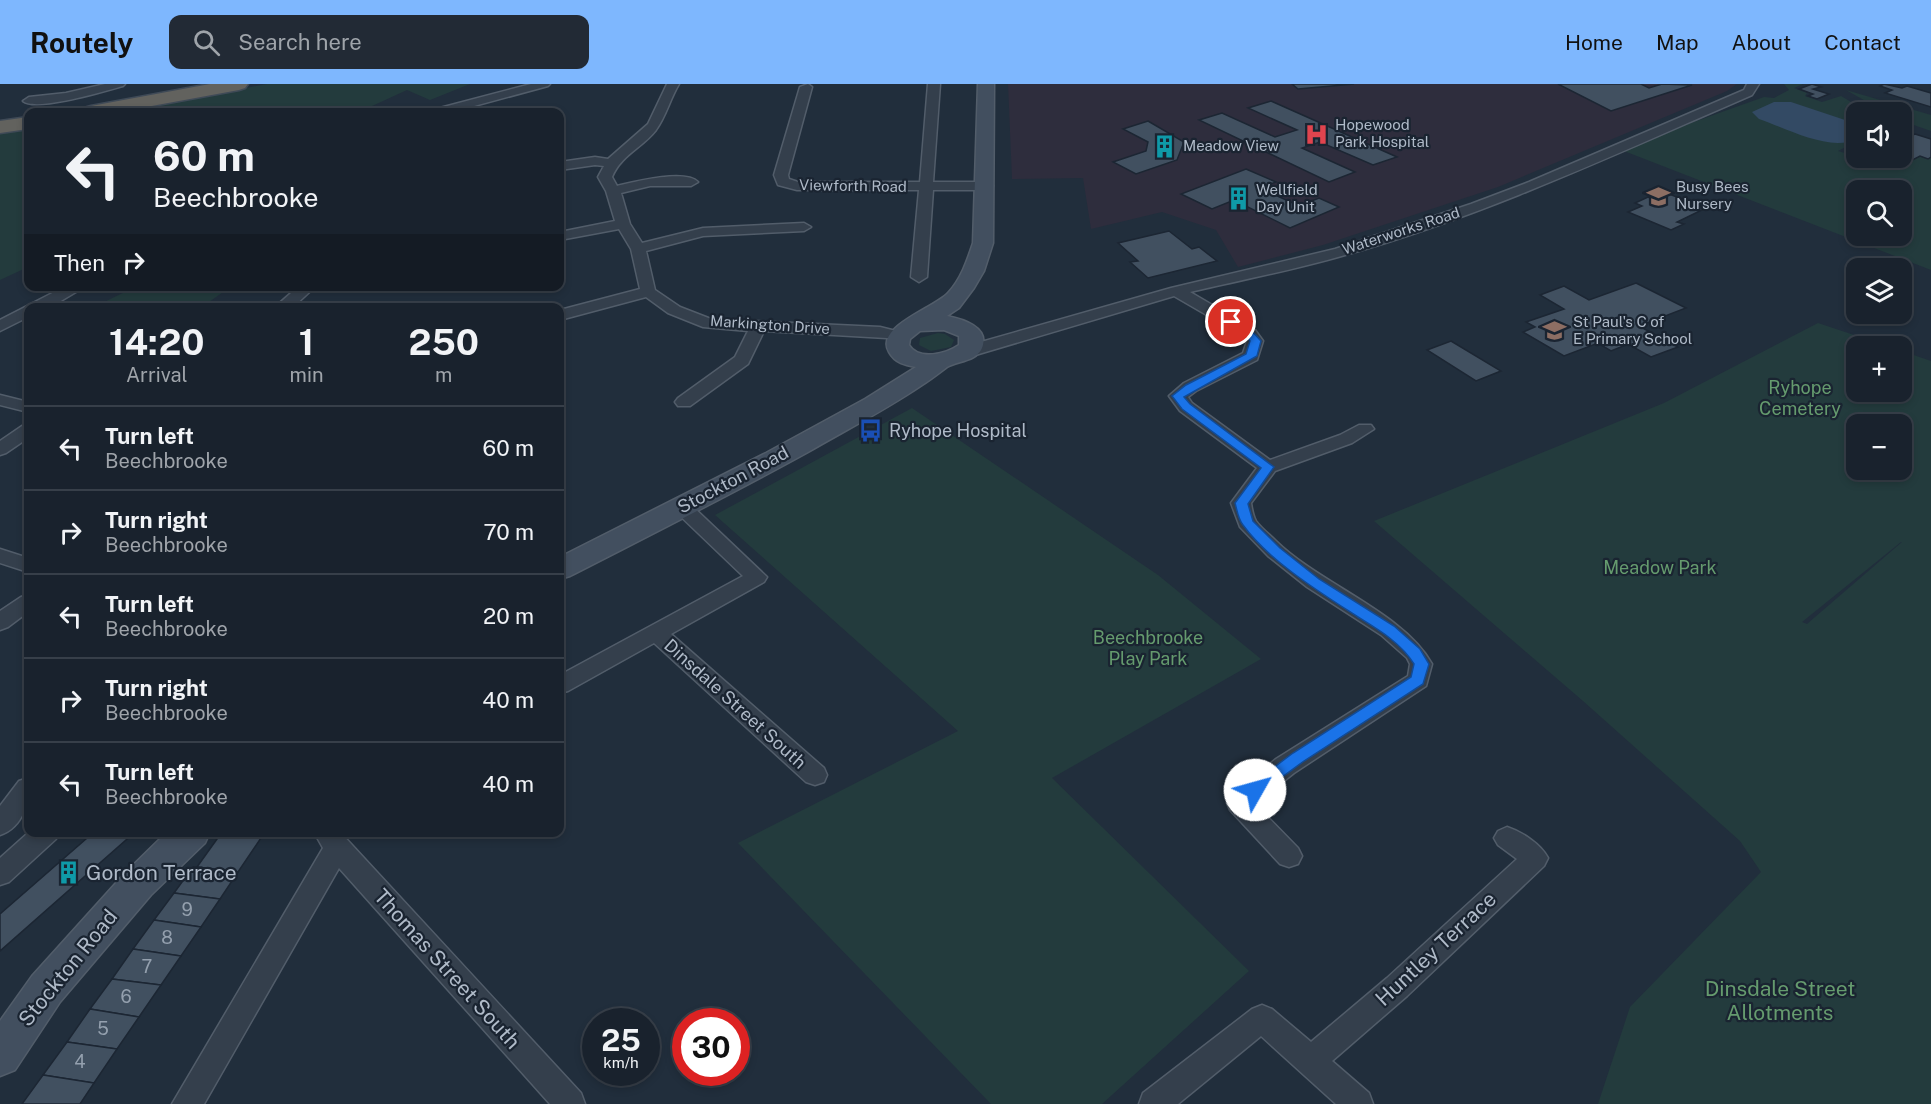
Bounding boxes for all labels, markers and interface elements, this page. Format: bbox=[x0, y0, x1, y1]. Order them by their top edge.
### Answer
search box bbox=[169, 15, 589, 69]
text: Routely bbox=[30, 26, 133, 59]
icon: search bbox=[190, 26, 223, 59]
text: Search here bbox=[238, 29, 362, 55]
text: Home bbox=[1565, 30, 1623, 55]
text: Map bbox=[1656, 30, 1699, 55]
text: About bbox=[1732, 30, 1791, 55]
text: Contact bbox=[1824, 30, 1901, 55]
map controls bbox=[1846, 102, 1912, 480]
button: sound bbox=[1846, 102, 1912, 168]
place label: Hopewood Park Hospital bbox=[1335, 116, 1429, 150]
hospital icon: Hopewood Park Hospital bbox=[1304, 121, 1330, 147]
text: 60 m bbox=[153, 131, 255, 180]
icon: left bbox=[54, 132, 132, 210]
building icon: Meadow View bbox=[1152, 133, 1178, 159]
place label: Meadow View bbox=[1183, 137, 1279, 154]
street label: Viewforth Road bbox=[799, 176, 907, 195]
place label: Busy Bees Nursery bbox=[1676, 178, 1749, 212]
button: search bbox=[1846, 180, 1912, 246]
text: Beechbrooke bbox=[153, 181, 319, 213]
place label: Wellfield Day Unit bbox=[1256, 181, 1318, 215]
school or university icon: Busy Bees Nursery bbox=[1645, 183, 1671, 209]
building icon: Wellfield Day Unit bbox=[1225, 186, 1251, 212]
street label: Waterworks Road bbox=[1340, 203, 1462, 258]
icon: right bbox=[117, 246, 150, 279]
text: Then bbox=[54, 250, 105, 276]
button: layers bbox=[1846, 258, 1912, 324]
pin bbox=[1205, 296, 1256, 347]
icon: arrive bbox=[1214, 305, 1247, 338]
street label: Markington Drive bbox=[710, 312, 830, 337]
place label: St Paul's C of E Primary School bbox=[1573, 313, 1692, 347]
school or university icon: St Paul's C of E Primary School bbox=[1542, 318, 1568, 344]
text: 14:20 bbox=[109, 321, 205, 363]
text: 1 bbox=[299, 321, 314, 363]
text: 250 bbox=[409, 321, 479, 363]
button: + bbox=[1846, 336, 1912, 402]
text: Arrival bbox=[126, 363, 188, 387]
text: min bbox=[290, 363, 324, 387]
text: m bbox=[435, 363, 452, 387]
park label: Ryhope Cemetery bbox=[1759, 377, 1841, 419]
button: − bbox=[1846, 414, 1912, 480]
bus stop icon: Ryhope Hospital bbox=[858, 418, 884, 444]
place label: Ryhope Hospital bbox=[889, 420, 1027, 441]
text: Turn left bbox=[105, 423, 194, 449]
icon: left bbox=[54, 432, 87, 465]
text: 60 m bbox=[483, 435, 534, 461]
street label: Stockton Road bbox=[674, 442, 792, 518]
text: Beechbrooke bbox=[105, 449, 228, 473]
text: Turn right bbox=[105, 507, 208, 533]
icon: right bbox=[54, 516, 87, 549]
text: 70 m bbox=[483, 519, 534, 545]
text: Beechbrooke bbox=[105, 533, 228, 557]
park label: Meadow Park bbox=[1603, 557, 1717, 578]
text: Turn left bbox=[105, 591, 194, 617]
icon: left bbox=[54, 600, 87, 633]
text: 20 m bbox=[483, 603, 534, 629]
text: Beechbrooke bbox=[105, 617, 228, 641]
park label: Beechbrooke Play Park bbox=[1093, 627, 1203, 669]
street label: Dinsdale Street South bbox=[660, 634, 811, 773]
text: Turn right bbox=[105, 675, 208, 701]
icon: right bbox=[54, 684, 87, 717]
text: 40 m bbox=[482, 687, 534, 713]
text: Beechbrooke bbox=[105, 701, 228, 725]
position arrow bbox=[1223, 758, 1287, 822]
text: Turn left bbox=[105, 759, 194, 785]
icon: left bbox=[54, 768, 87, 801]
text: 40 m bbox=[482, 771, 534, 797]
text: Beechbrooke bbox=[105, 785, 228, 809]
building icon: Gordon Terrace bbox=[55, 860, 81, 886]
place label: Gordon Terrace bbox=[86, 860, 237, 885]
street label: Thomas Street South bbox=[369, 884, 526, 1054]
street label: Huntley Terrace bbox=[1370, 886, 1501, 1011]
house number: 9 bbox=[181, 899, 193, 920]
street label: Stockton Road bbox=[13, 904, 122, 1031]
house number: 8 bbox=[161, 927, 173, 948]
house number: 7 bbox=[142, 956, 152, 977]
park label: Dinsdale Street Allotments bbox=[1705, 976, 1855, 1025]
house number: 6 bbox=[120, 986, 132, 1007]
speed limit sign: 30 bbox=[672, 1008, 750, 1086]
house number: 5 bbox=[97, 1018, 109, 1039]
text: 25 bbox=[601, 1022, 641, 1058]
house number: 4 bbox=[74, 1051, 86, 1072]
text: km/h bbox=[603, 1054, 639, 1071]

